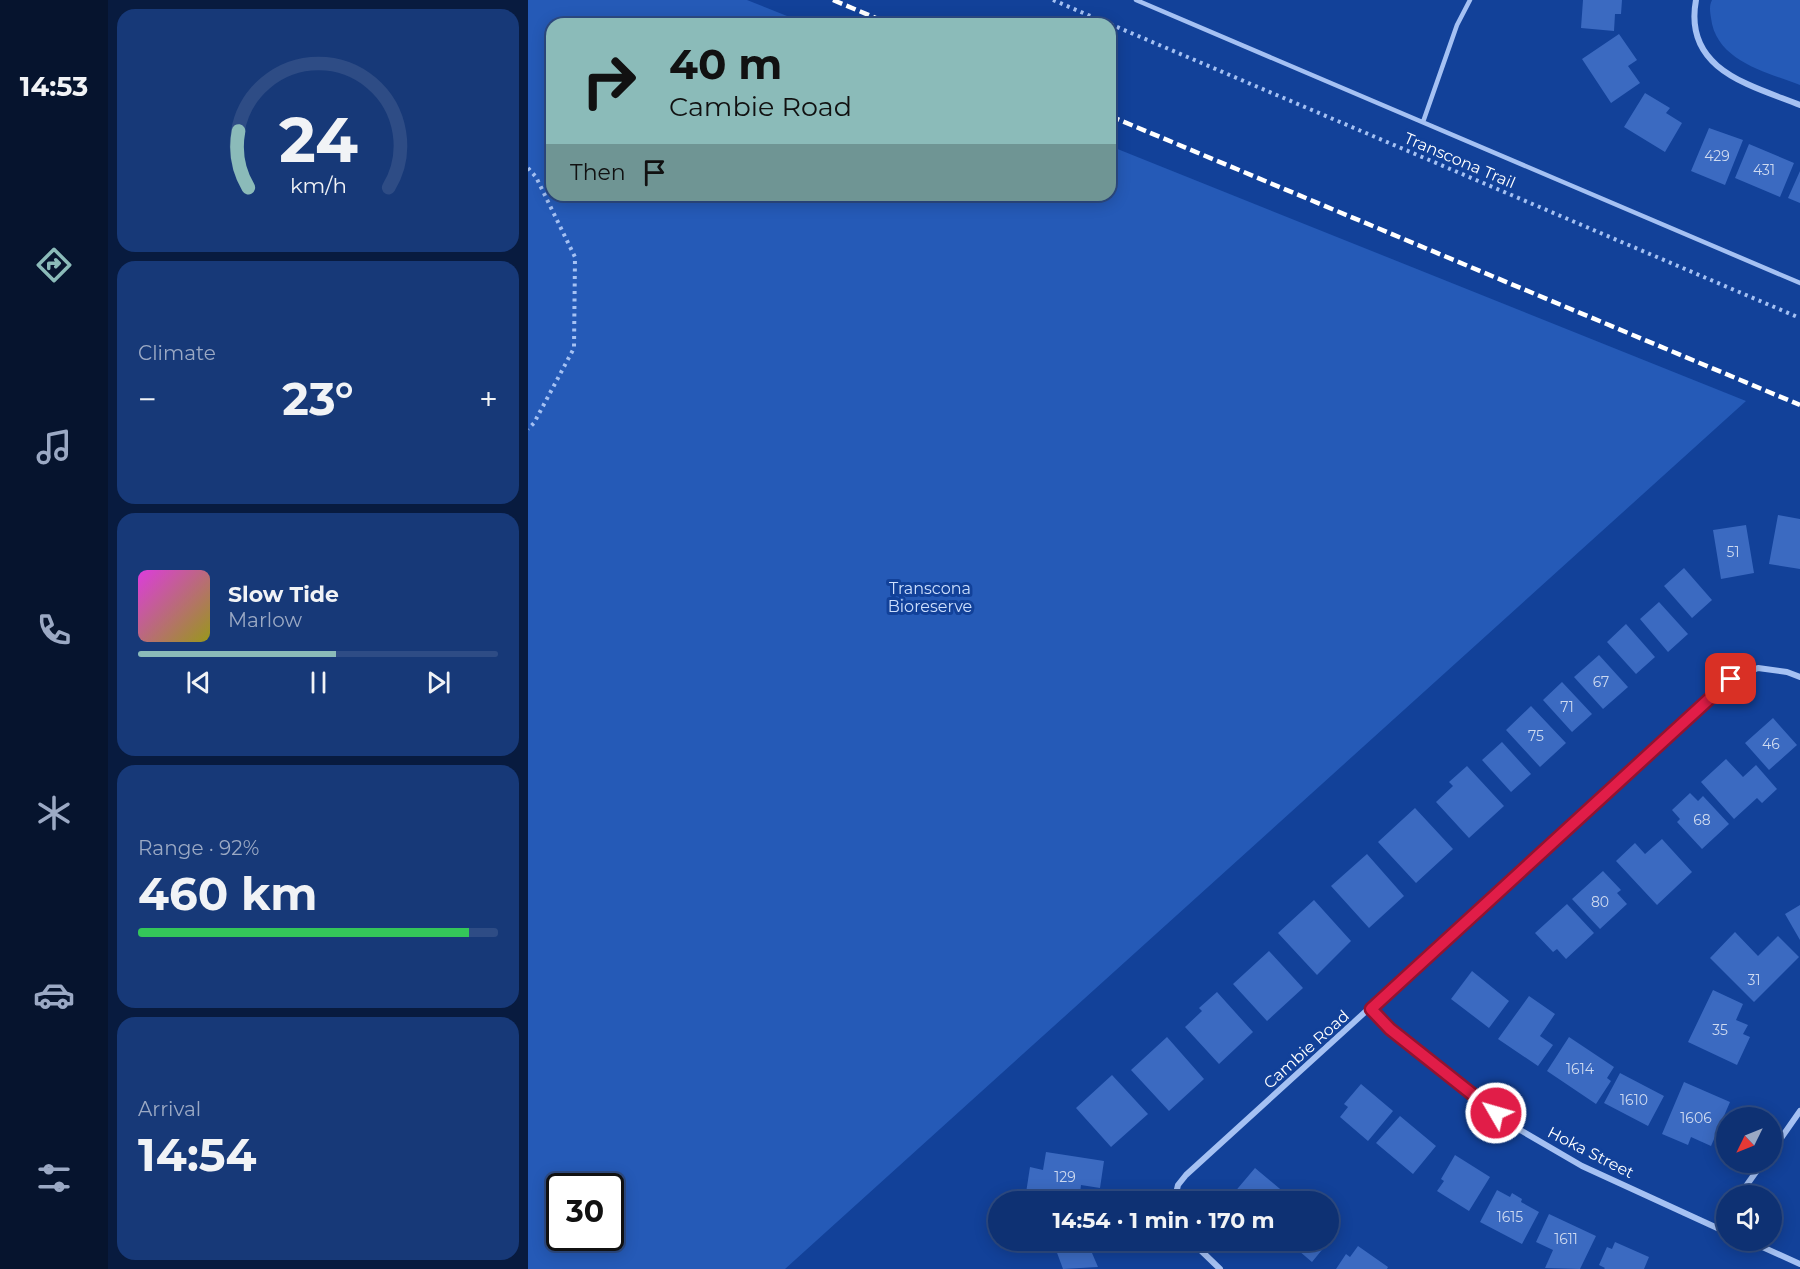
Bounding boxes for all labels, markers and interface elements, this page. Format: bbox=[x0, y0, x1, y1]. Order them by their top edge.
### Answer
text: 40 m bbox=[669, 38, 782, 90]
icon: right bbox=[570, 42, 648, 120]
text: 14:53 bbox=[20, 70, 88, 103]
text: Cambie Road bbox=[669, 90, 852, 123]
text: 24 bbox=[278, 102, 358, 178]
street label: Transcona Trail bbox=[1401, 128, 1518, 192]
house number: 429 bbox=[1704, 147, 1730, 165]
icon: arrive bbox=[638, 156, 671, 189]
text: Then bbox=[570, 159, 626, 186]
house number: 431 bbox=[1753, 161, 1775, 179]
text: km/h bbox=[289, 172, 347, 198]
icon: directions bbox=[33, 244, 75, 286]
text: Climate bbox=[138, 341, 216, 365]
text: 23° bbox=[282, 371, 354, 426]
text: − bbox=[138, 379, 157, 419]
text: + bbox=[479, 379, 498, 419]
icon: music bbox=[33, 426, 75, 468]
house number: 51 bbox=[1727, 543, 1739, 561]
park label: Transcona Bioreserve bbox=[888, 579, 972, 616]
text: Slow Tide bbox=[228, 581, 339, 608]
text: Marlow bbox=[228, 608, 302, 632]
icon: phone bbox=[33, 609, 75, 651]
pin bbox=[1705, 653, 1756, 704]
icon: arrive bbox=[1714, 662, 1747, 695]
icon: previous bbox=[182, 666, 215, 699]
icon: pause bbox=[302, 666, 335, 699]
icon: next bbox=[422, 666, 455, 699]
house number: 67 bbox=[1593, 673, 1609, 691]
house number: 71 bbox=[1560, 698, 1574, 716]
house number: 75 bbox=[1528, 727, 1544, 745]
house number: 46 bbox=[1762, 735, 1780, 753]
icon: climate bbox=[33, 792, 75, 834]
house number: 68 bbox=[1693, 811, 1711, 829]
text: Range · 92% bbox=[138, 836, 259, 860]
text: 460 km bbox=[138, 866, 317, 921]
house number: 80 bbox=[1591, 893, 1609, 911]
house number: 31 bbox=[1748, 971, 1760, 989]
icon: car bbox=[33, 974, 75, 1016]
street label: Cambie Road bbox=[1260, 1006, 1353, 1093]
house number: 35 bbox=[1712, 1021, 1728, 1039]
house number: 1614 bbox=[1566, 1060, 1595, 1078]
position arrow bbox=[1464, 1081, 1528, 1145]
house number: 1610 bbox=[1620, 1091, 1648, 1109]
text: Arrival bbox=[138, 1097, 201, 1121]
north arrow bbox=[1716, 1107, 1782, 1173]
map controls bbox=[1716, 1107, 1782, 1251]
house number: 1606 bbox=[1680, 1109, 1712, 1127]
street label: Hoka Street bbox=[1544, 1123, 1638, 1183]
text: 14:54 bbox=[138, 1127, 257, 1182]
icon: filters bbox=[33, 1157, 75, 1199]
house number: 129 bbox=[1054, 1168, 1076, 1186]
speed limit sign: 30 bbox=[546, 1173, 624, 1251]
button: sound bbox=[1716, 1185, 1782, 1251]
text: 14:54 · 1 min · 170 m bbox=[1053, 1207, 1275, 1234]
house number: 1615 bbox=[1497, 1208, 1523, 1226]
house number: 1611 bbox=[1554, 1230, 1578, 1248]

